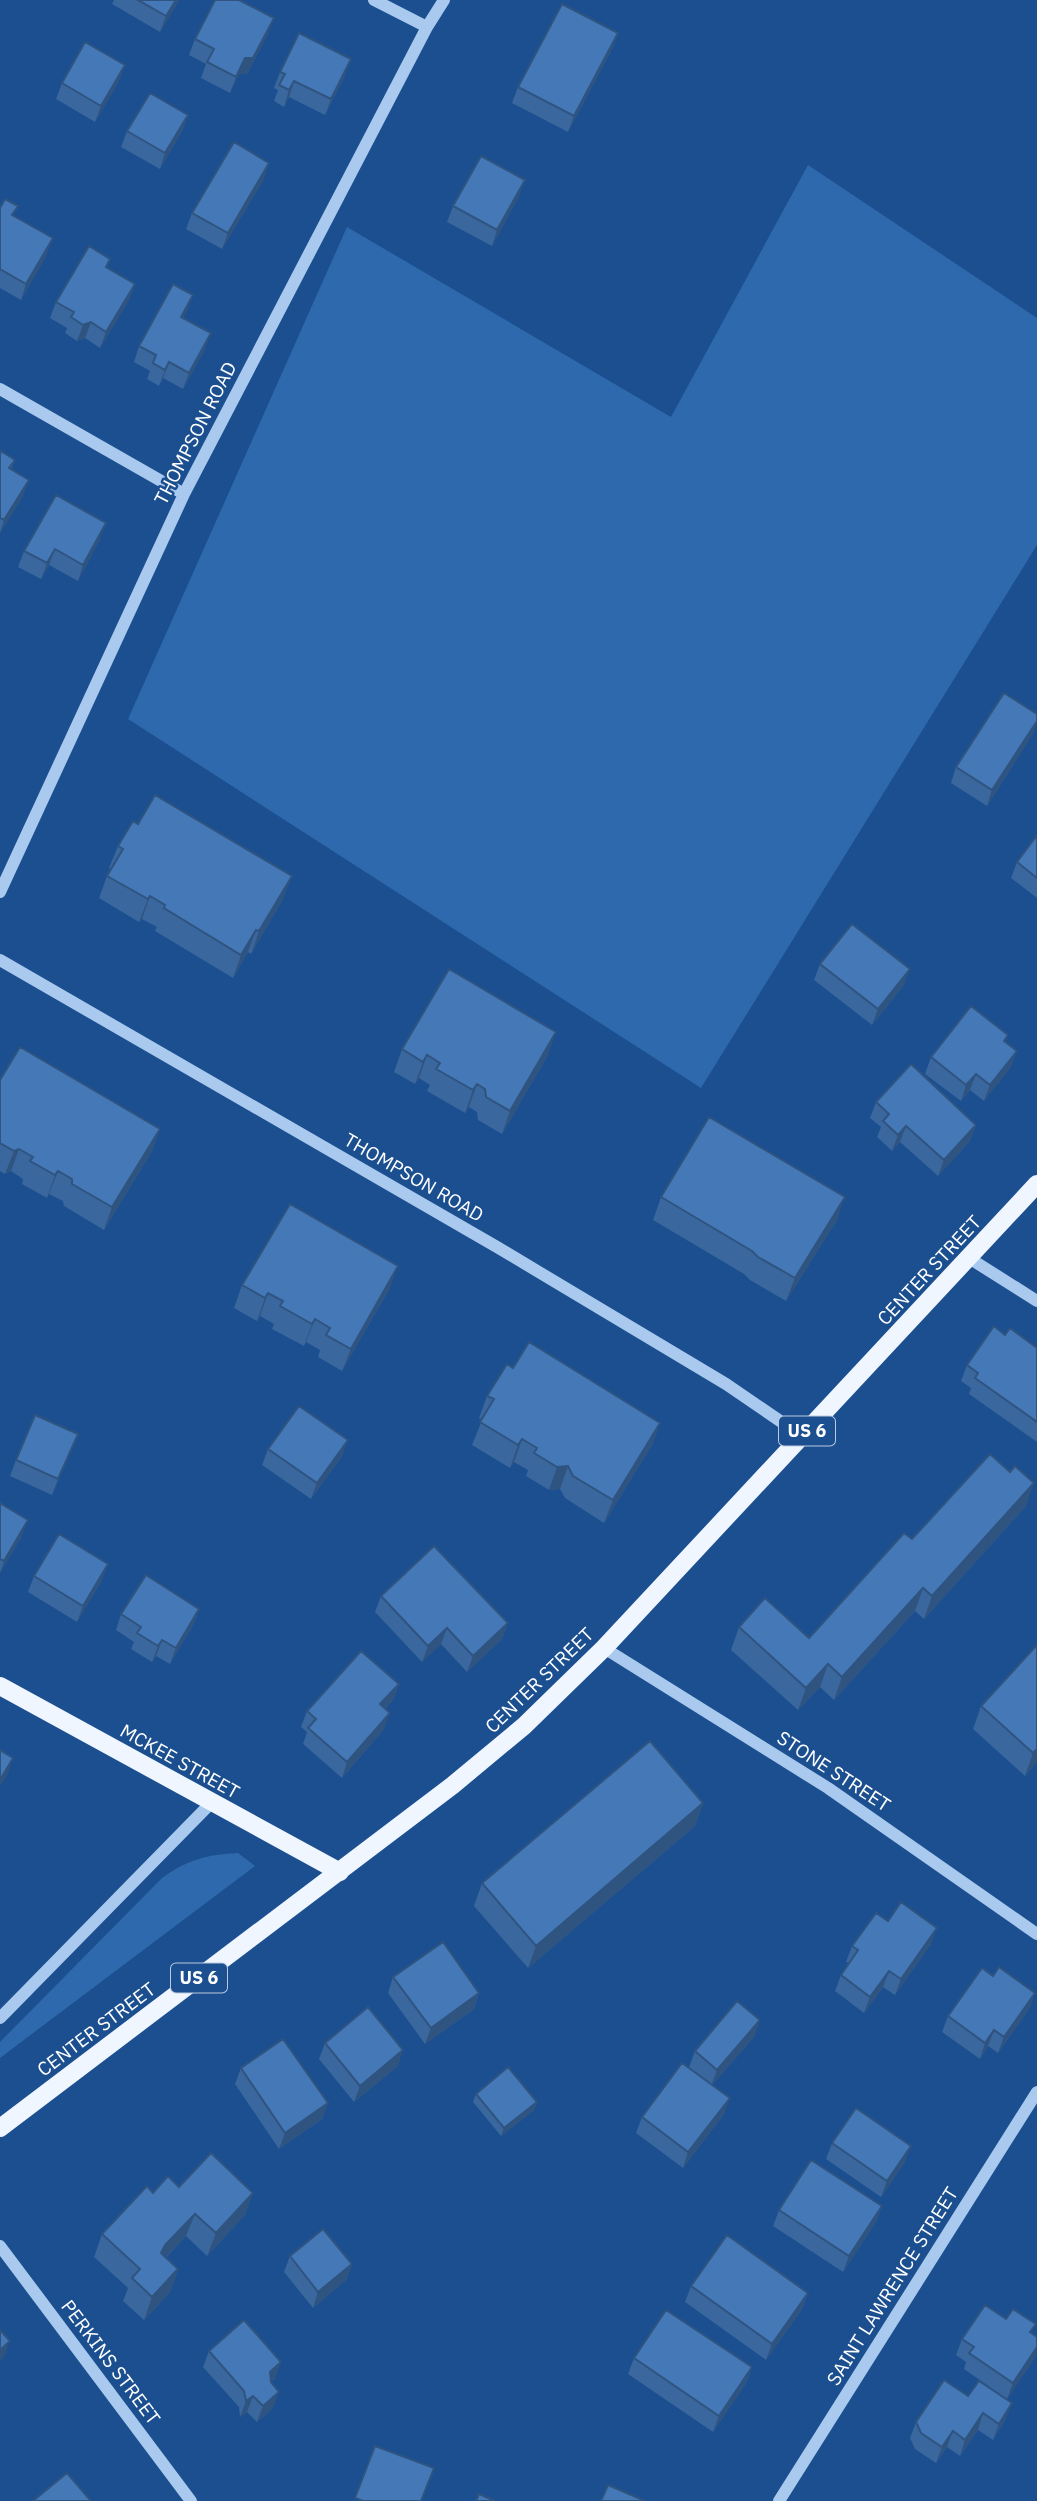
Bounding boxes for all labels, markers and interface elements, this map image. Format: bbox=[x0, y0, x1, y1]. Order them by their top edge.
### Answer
street label: THOMPSON ROAD bbox=[149, 358, 241, 508]
street label: THOMPSON ROAD bbox=[340, 1127, 488, 1227]
street label: CENTER STREET bbox=[872, 1210, 986, 1330]
road number: US 6 bbox=[779, 1416, 835, 1446]
street label: CENTER STREET bbox=[480, 1622, 598, 1738]
street label: MCKEE STREET bbox=[116, 1718, 244, 1804]
street label: STONE STREET bbox=[773, 1725, 895, 1817]
road number: US 6 bbox=[171, 1964, 227, 1992]
street label: CENTER STREET bbox=[32, 1977, 160, 2081]
street label: SAINT LAWRENCE STREET bbox=[821, 2182, 963, 2390]
street label: PERKINS STREET bbox=[56, 2295, 166, 2429]

